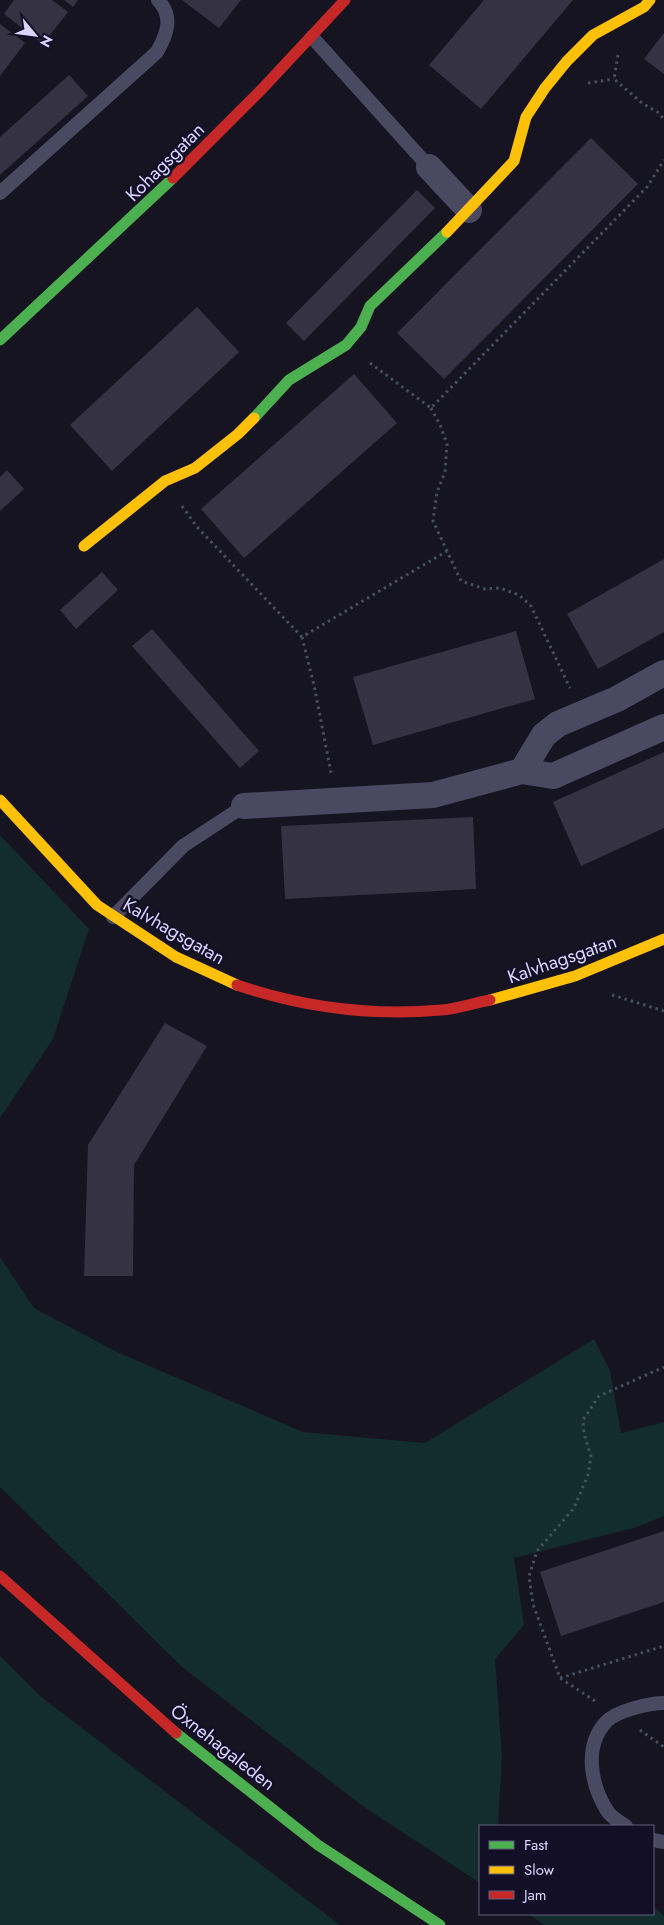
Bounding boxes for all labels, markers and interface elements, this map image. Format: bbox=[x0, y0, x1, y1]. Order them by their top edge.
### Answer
north arrow bbox=[10, 10, 60, 60]
text: N bbox=[35, 32, 58, 51]
street label: Kohagsgatan bbox=[119, 116, 211, 208]
street label: Kalvhagsgatan bbox=[118, 891, 230, 971]
street label: Kalvhagsgatan bbox=[504, 928, 620, 990]
street label: Öxnehagaleden bbox=[165, 1697, 281, 1797]
legend bbox=[479, 1825, 654, 1915]
text: Fast bbox=[524, 1834, 548, 1856]
text: Slow bbox=[524, 1859, 555, 1881]
text: Jam bbox=[522, 1884, 547, 1906]

